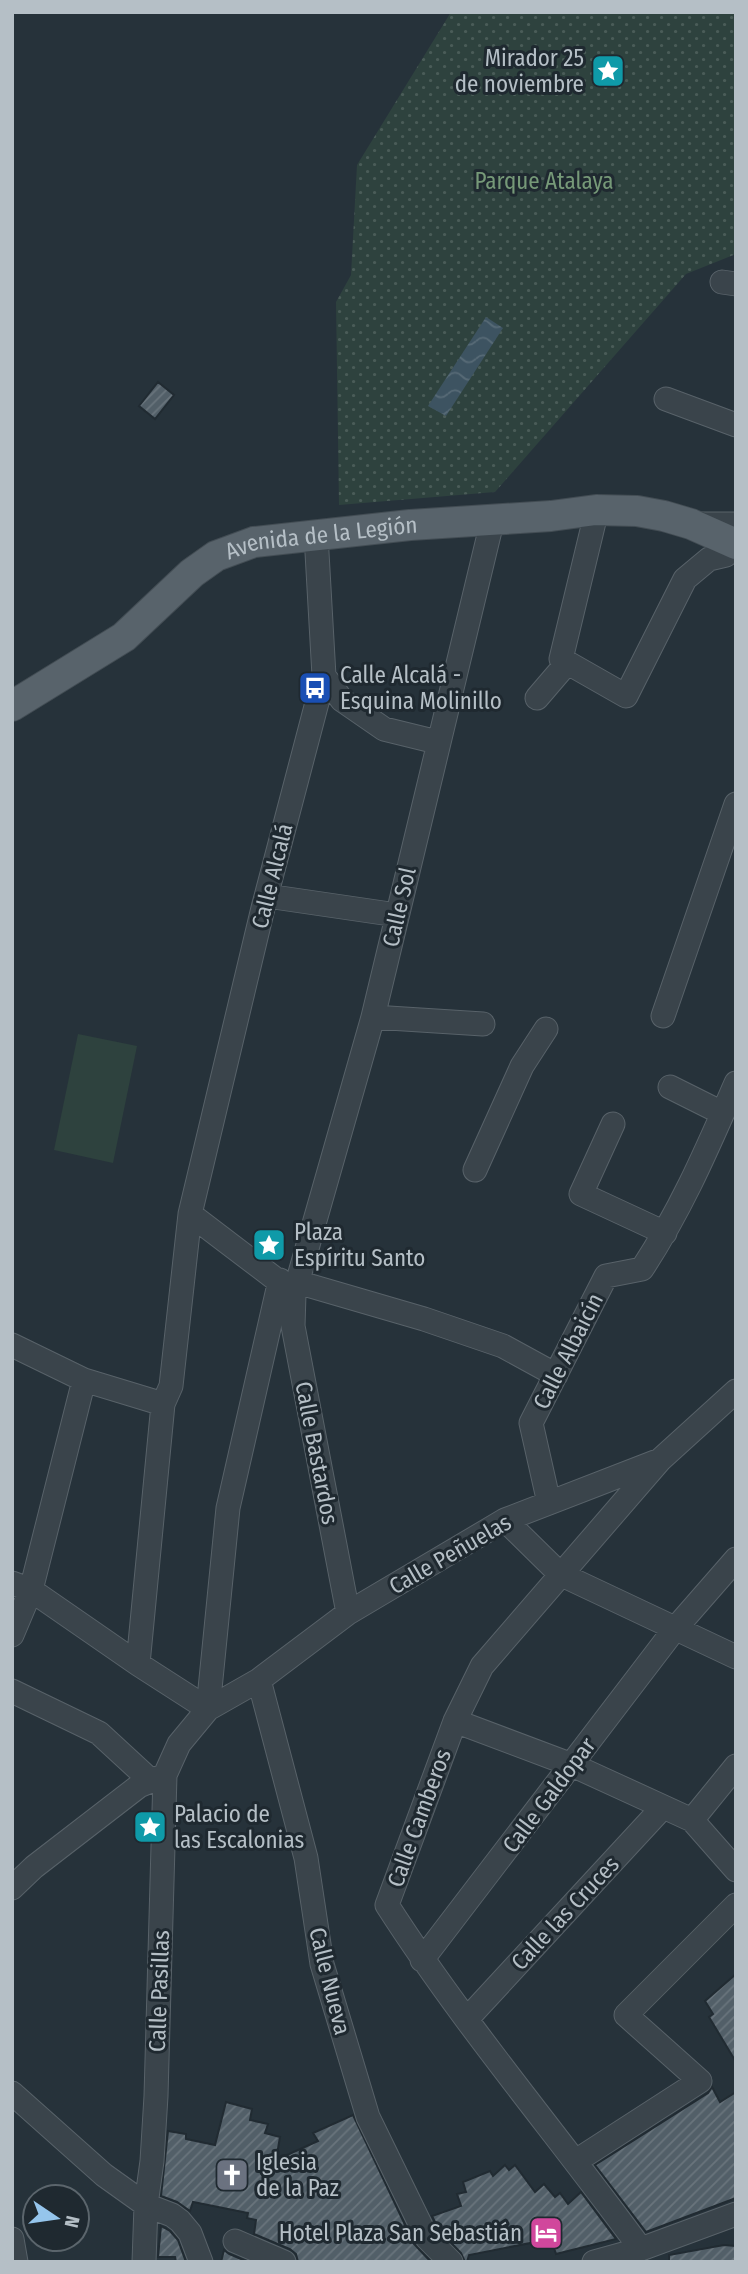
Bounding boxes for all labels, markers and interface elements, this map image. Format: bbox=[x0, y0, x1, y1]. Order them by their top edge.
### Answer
place label: Mirador 25 de noviembre bbox=[455, 44, 584, 98]
place icon: Mirador 25 de noviembre bbox=[589, 52, 627, 90]
park label: Parque Atalaya bbox=[474, 167, 614, 195]
street label: Avenida de la Legión bbox=[221, 511, 418, 565]
place label: Calle Alcalá - Esquina Molinillo bbox=[340, 661, 502, 715]
bus stop icon: Calle Alcalá - Esquina Molinillo bbox=[296, 669, 334, 707]
street label: Calle Alcalá bbox=[245, 821, 299, 931]
street label: Calle Sol bbox=[376, 864, 422, 950]
place label: Plaza Espíritu Santo bbox=[294, 1218, 425, 1272]
place icon: Plaza Espíritu Santo bbox=[250, 1226, 288, 1264]
street label: Calle Albaicín bbox=[527, 1288, 609, 1414]
street label: Calle Bastardos bbox=[289, 1379, 345, 1527]
street label: Calle Peñuelas bbox=[384, 1508, 516, 1600]
street label: Calle Galdopar bbox=[497, 1732, 601, 1858]
street label: Calle Camberos bbox=[381, 1745, 457, 1891]
place label: Palacio de las Escalonias bbox=[174, 1800, 305, 1854]
place icon: Palacio de las Escalonias bbox=[131, 1808, 169, 1846]
street label: Calle las Cruces bbox=[505, 1850, 625, 1976]
street label: Calle Nueva bbox=[303, 1924, 357, 2038]
street label: Calle Pasillas bbox=[143, 1929, 175, 2052]
place label: Iglesia de la Paz bbox=[256, 2148, 339, 2202]
church icon: Iglesia de la Paz bbox=[213, 2156, 251, 2194]
north arrow bbox=[21, 2183, 91, 2253]
text: N bbox=[60, 2214, 85, 2230]
hotel icon: Hotel Plaza San Sebastián bbox=[527, 2214, 565, 2252]
place label: Hotel Plaza San Sebastián bbox=[279, 2219, 522, 2247]

